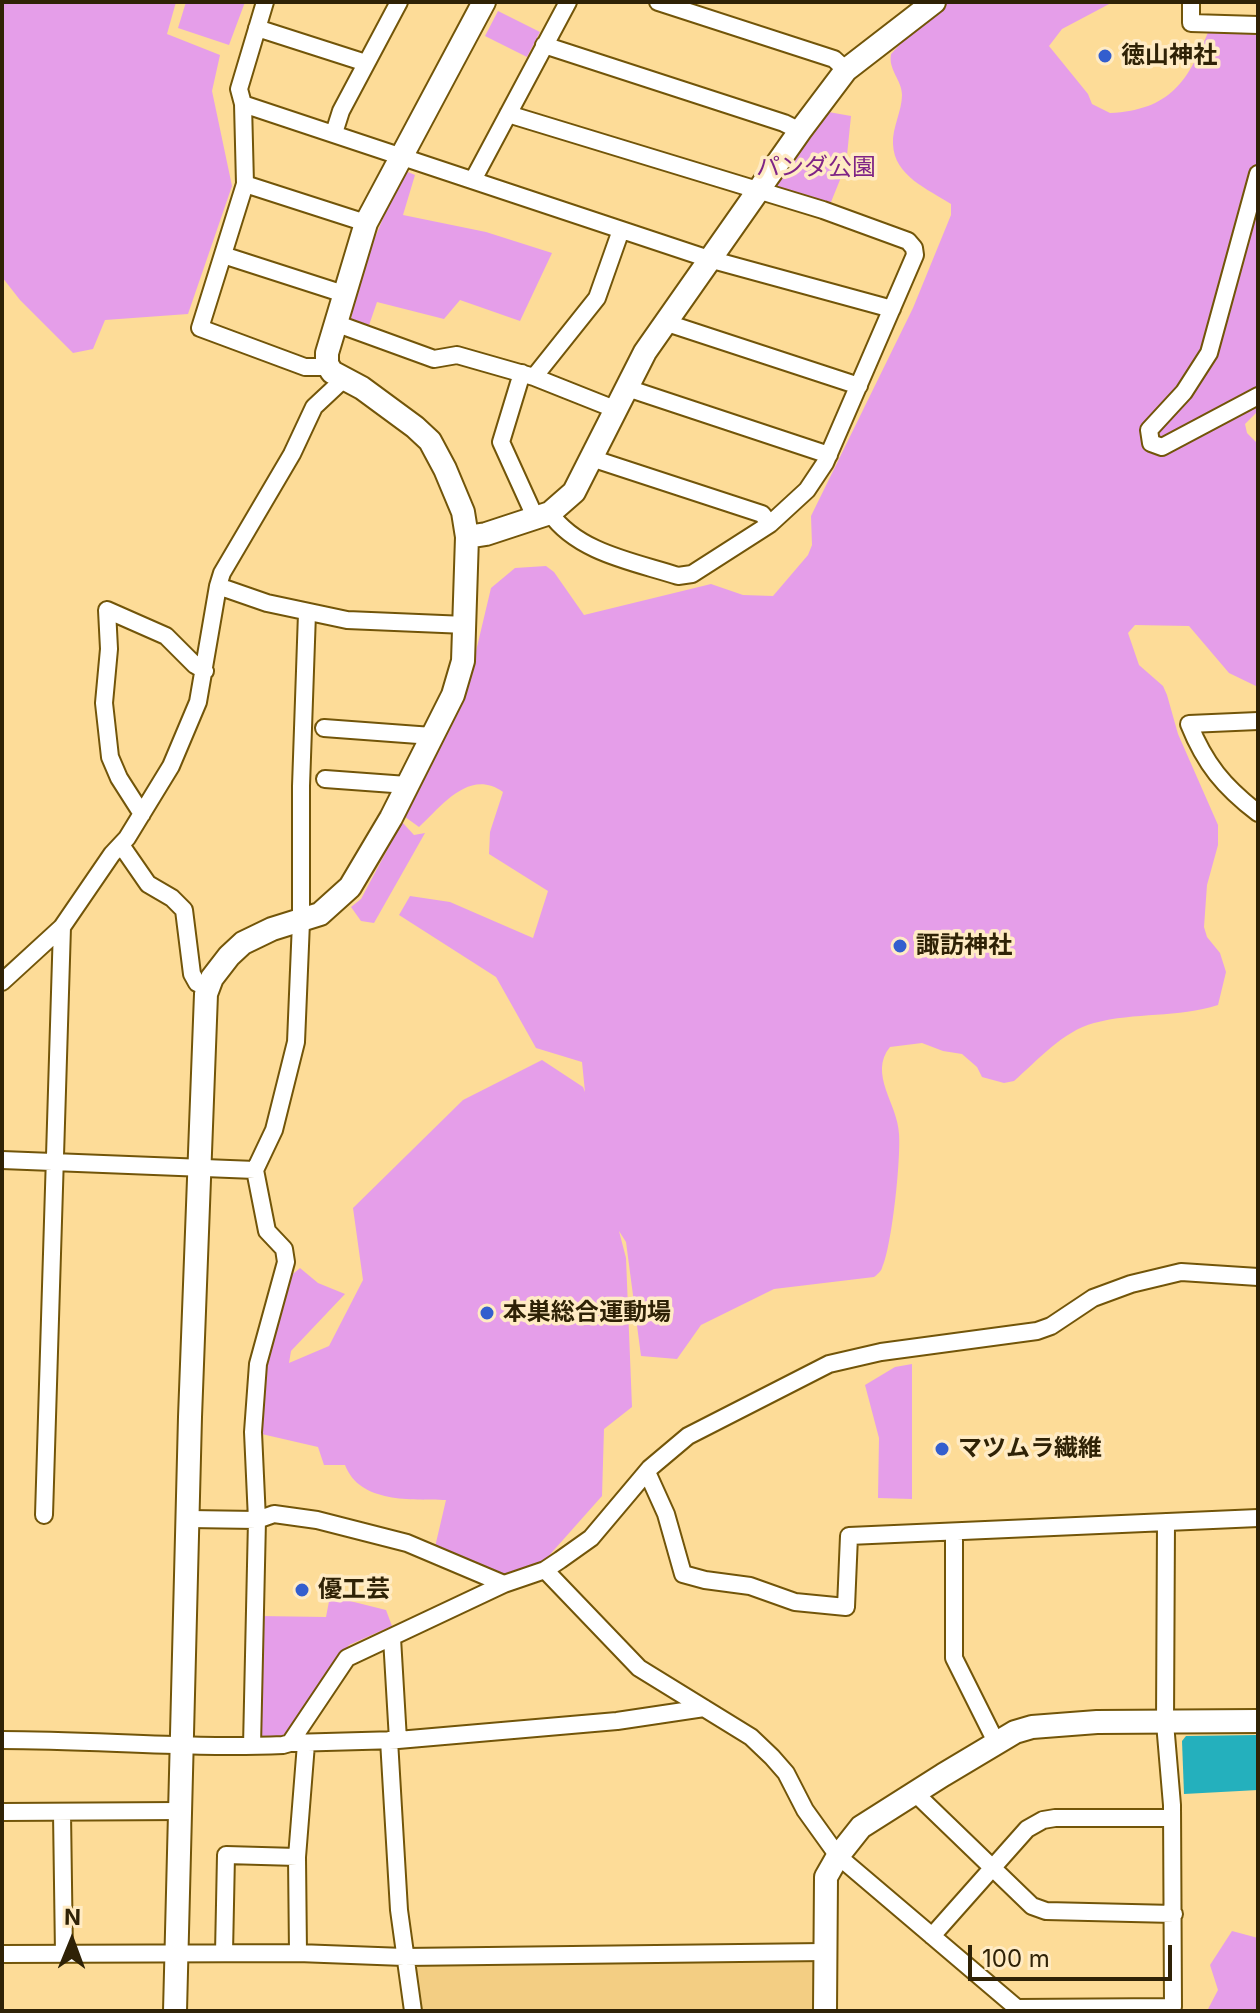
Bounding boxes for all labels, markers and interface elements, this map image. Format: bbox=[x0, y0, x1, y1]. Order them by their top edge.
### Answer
place label: 徳山神社 bbox=[1121, 42, 1217, 70]
marker: 徳山神社 bbox=[1096, 47, 1114, 65]
park label: パンダ公園 bbox=[756, 154, 876, 182]
place label: 諏訪神社 bbox=[916, 932, 1012, 960]
marker: 諏訪神社 bbox=[891, 937, 909, 955]
place label: 本巣総合運動場 bbox=[503, 1299, 671, 1327]
marker: 本巣総合運動場 bbox=[478, 1304, 496, 1322]
place label: マツムラ繊維 bbox=[958, 1435, 1102, 1463]
marker: マツムラ繊維 bbox=[933, 1440, 951, 1458]
place label: 優工芸 bbox=[318, 1576, 390, 1604]
marker: 優工芸 bbox=[293, 1581, 311, 1599]
north arrow bbox=[32, 1901, 112, 1981]
text: N bbox=[64, 1904, 81, 1930]
scale bar bbox=[972, 1929, 1176, 1979]
text: 100 m bbox=[982, 1944, 1050, 1973]

